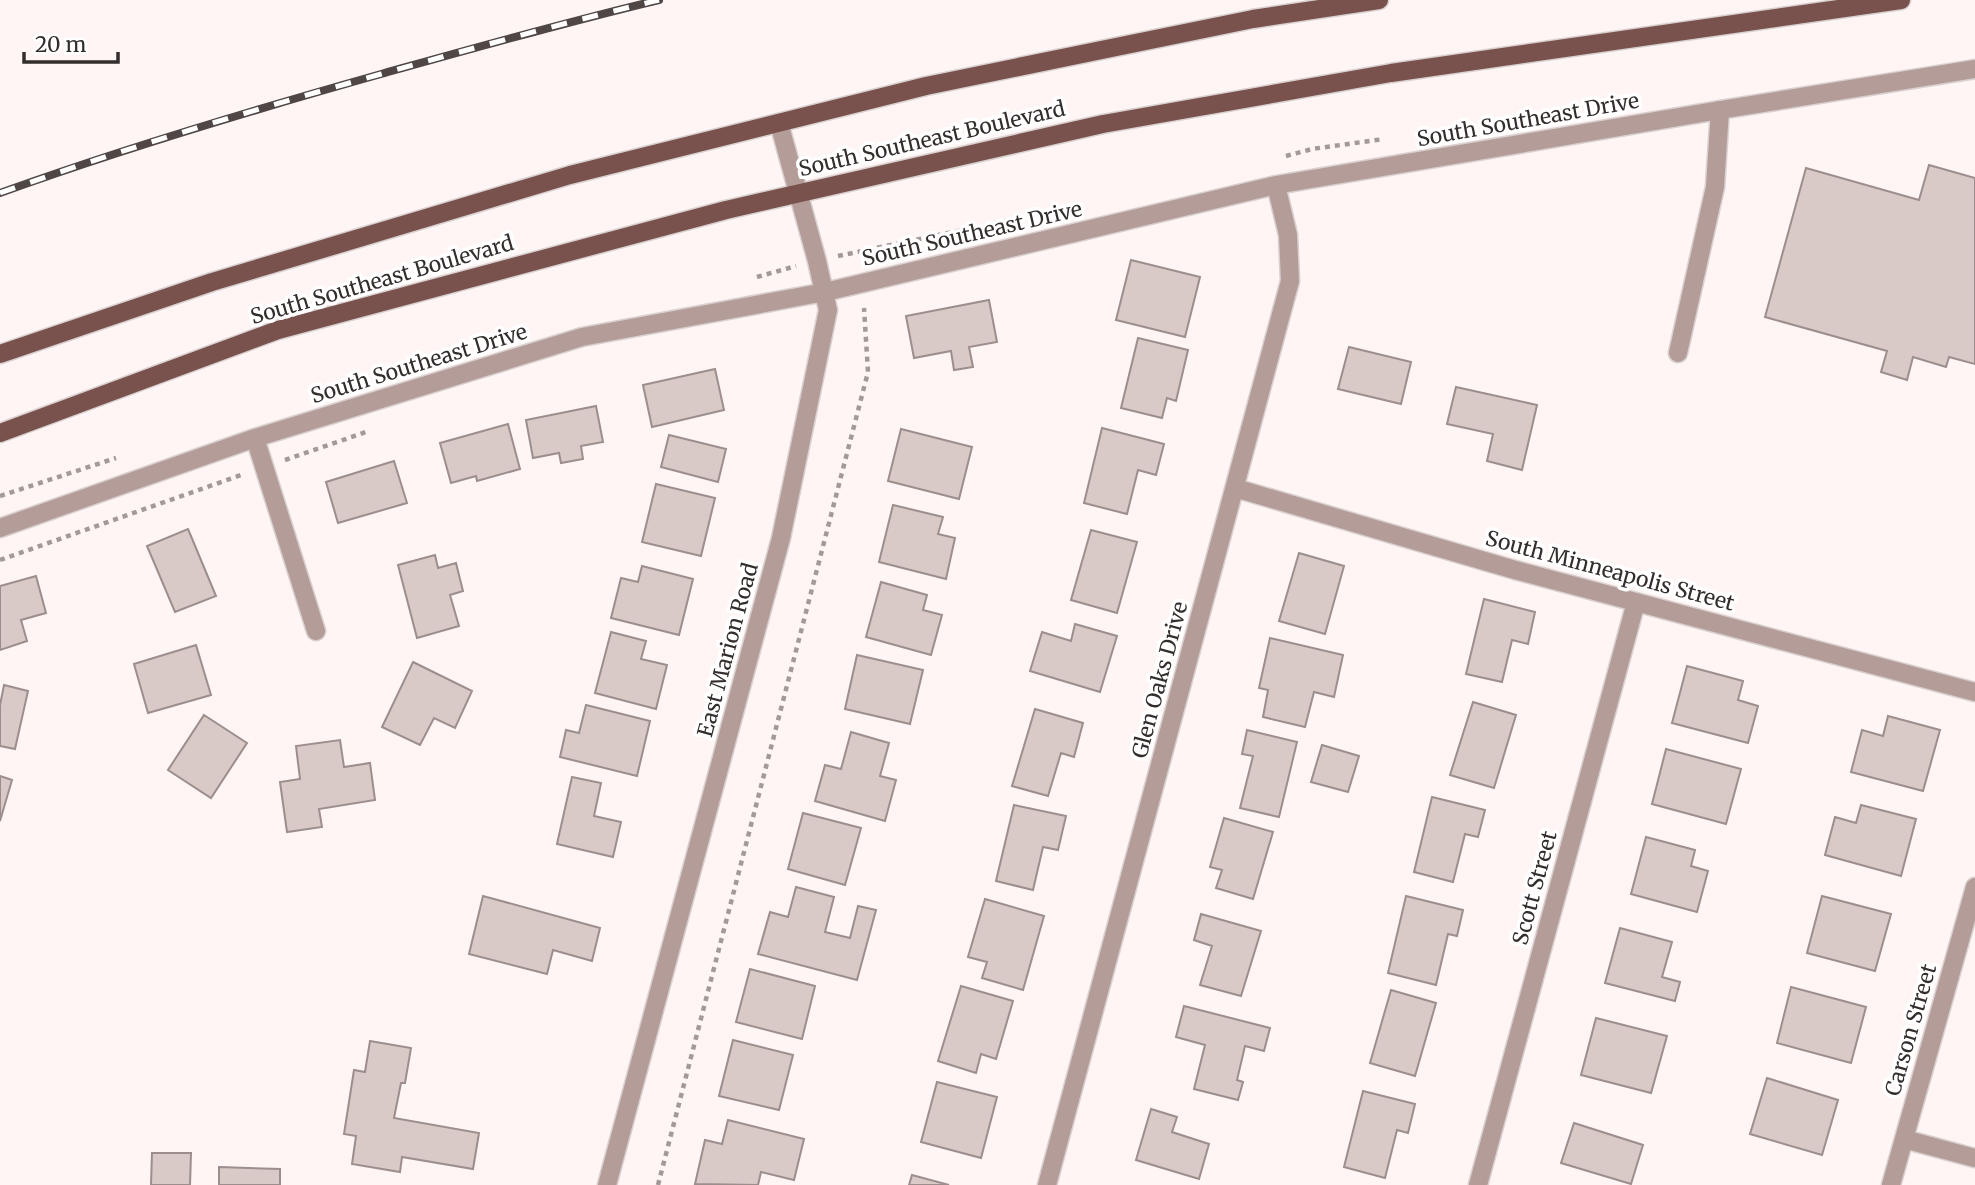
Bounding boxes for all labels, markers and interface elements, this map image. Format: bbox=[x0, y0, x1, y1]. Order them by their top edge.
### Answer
scale bar bbox=[24, 21, 119, 65]
text: 20 m bbox=[35, 31, 87, 58]
street label: South Southeast Drive bbox=[1415, 87, 1641, 152]
street label: South Southeast Boulevard bbox=[796, 95, 1068, 182]
street label: South Southeast Drive bbox=[859, 195, 1085, 272]
street label: South Southeast Boulevard bbox=[247, 229, 517, 330]
street label: South Southeast Drive bbox=[307, 318, 530, 409]
street label: South Minneapolis Street bbox=[1483, 524, 1737, 617]
street label: East Marion Road bbox=[691, 560, 764, 740]
street label: Glen Oaks Drive bbox=[1126, 599, 1193, 761]
street label: Scott Street bbox=[1506, 828, 1563, 948]
street label: Carson Street bbox=[1879, 961, 1942, 1099]

